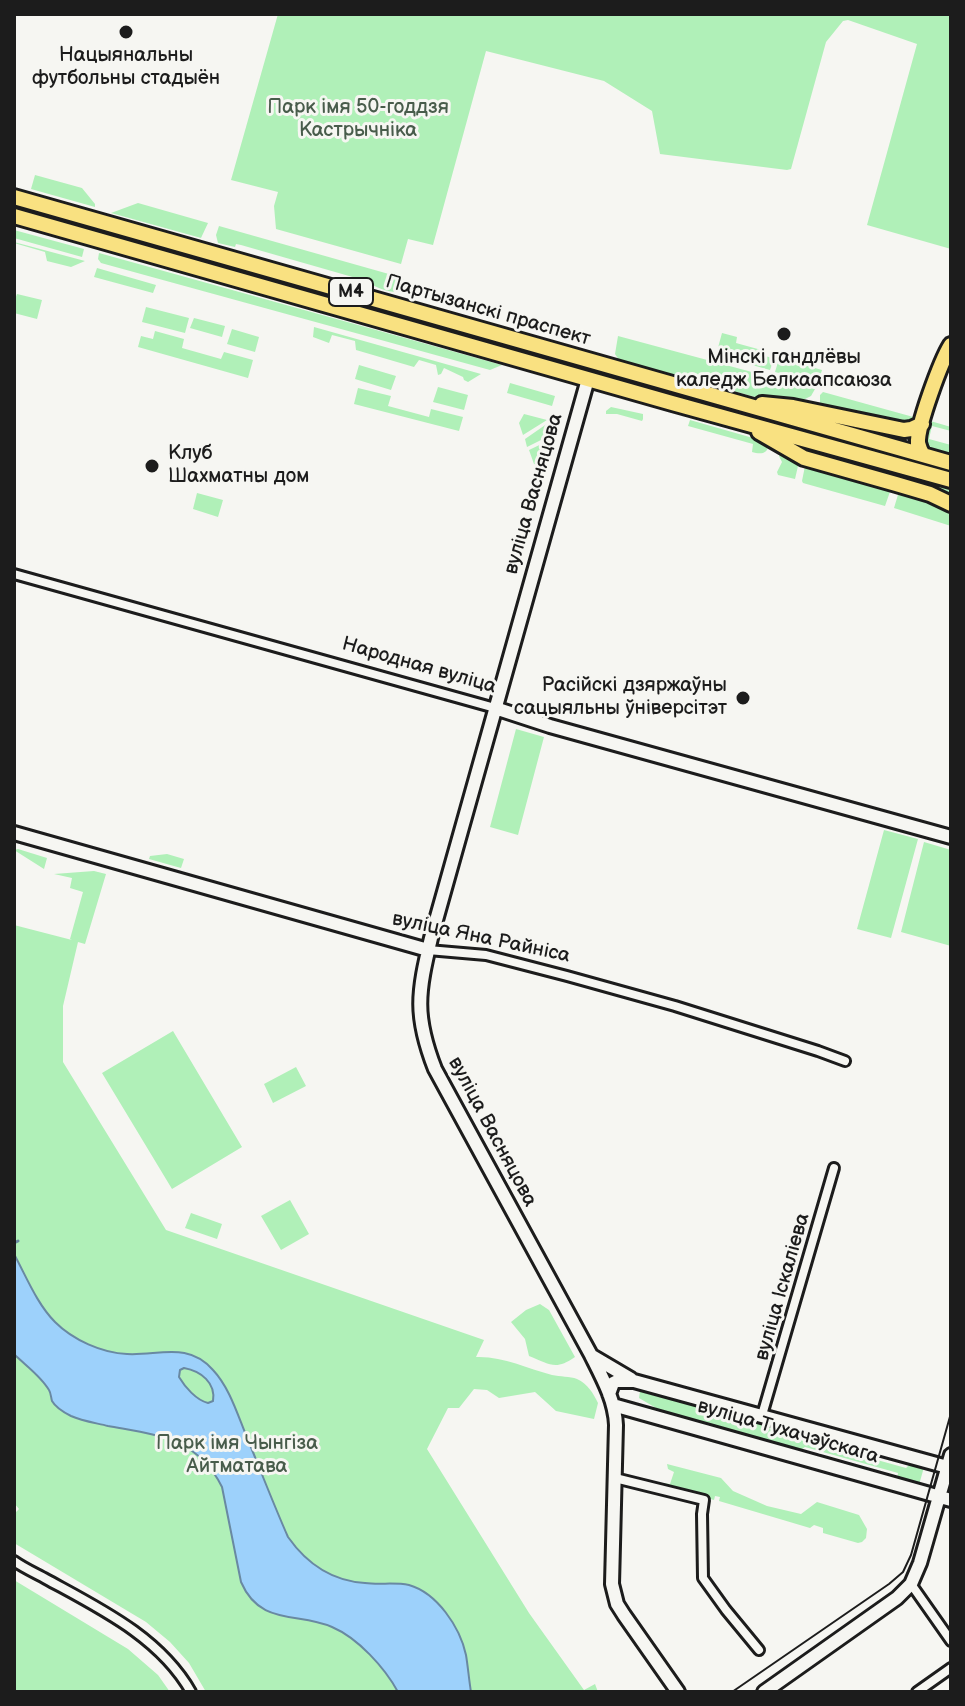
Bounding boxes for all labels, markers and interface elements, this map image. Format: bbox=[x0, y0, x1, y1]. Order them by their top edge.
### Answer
marker: Нацыянальны футбольны стадыён bbox=[117, 23, 135, 41]
place label: Нацыянальны футбольны стадыён bbox=[32, 44, 220, 91]
park label: Парк імя 50-годдзя Кастрычніка bbox=[267, 96, 449, 143]
street label: Партызанскі праспект bbox=[383, 270, 593, 352]
road number: М4 bbox=[329, 278, 373, 306]
marker: Мінскі гандлёвы каледж Белкаапсаюза bbox=[775, 325, 793, 343]
place label: Мінскі гандлёвы каледж Белкаапсаюза bbox=[676, 346, 892, 393]
street label: вуліца Васняцова bbox=[500, 411, 568, 577]
place label: Клуб Шахматны дом bbox=[168, 442, 309, 489]
marker: Клуб Шахматны дом bbox=[143, 457, 161, 475]
street label: Народная вуліца bbox=[339, 633, 499, 699]
place label: Расійскі дзяржаўны сацыяльны ўніверсітэт bbox=[514, 674, 727, 721]
marker: Расійскі дзяржаўны сацыяльны ўніверсітэт bbox=[734, 689, 752, 707]
street label: вуліца Яна Райніса bbox=[390, 907, 572, 969]
street label: вуліца Васняцова bbox=[442, 1053, 542, 1211]
street label: вуліца Іскаліева bbox=[750, 1211, 816, 1363]
street label: вуліца Тухачэўскага bbox=[695, 1395, 881, 1469]
park label: Парк імя Чынгіза Айтматава bbox=[156, 1432, 318, 1479]

